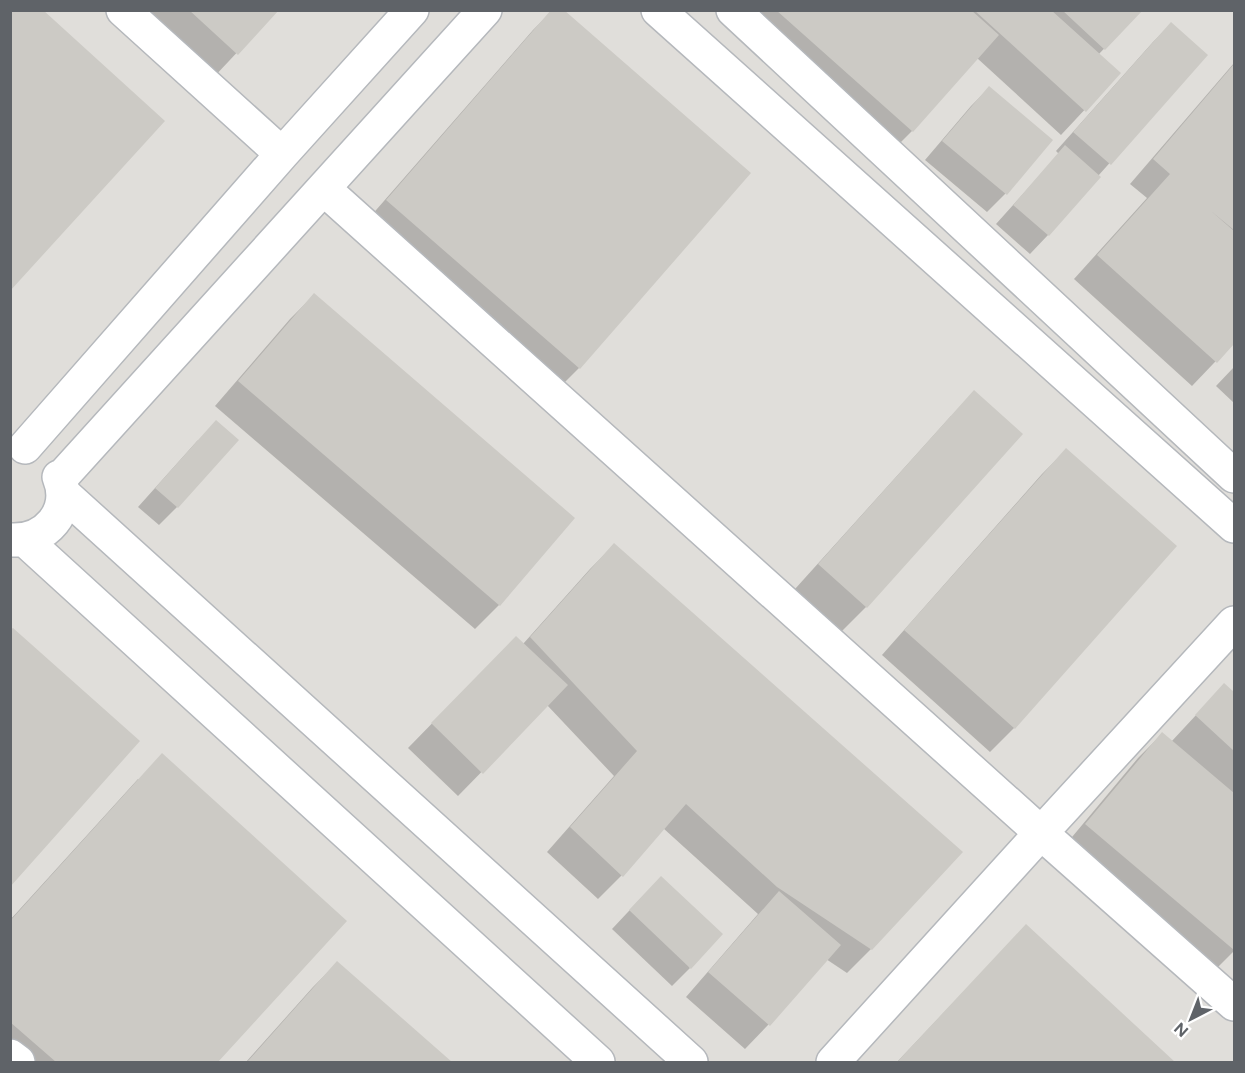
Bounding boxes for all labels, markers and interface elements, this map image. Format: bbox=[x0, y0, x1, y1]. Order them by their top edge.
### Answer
north arrow bbox=[1161, 989, 1221, 1049]
text: N bbox=[1170, 1019, 1192, 1041]

